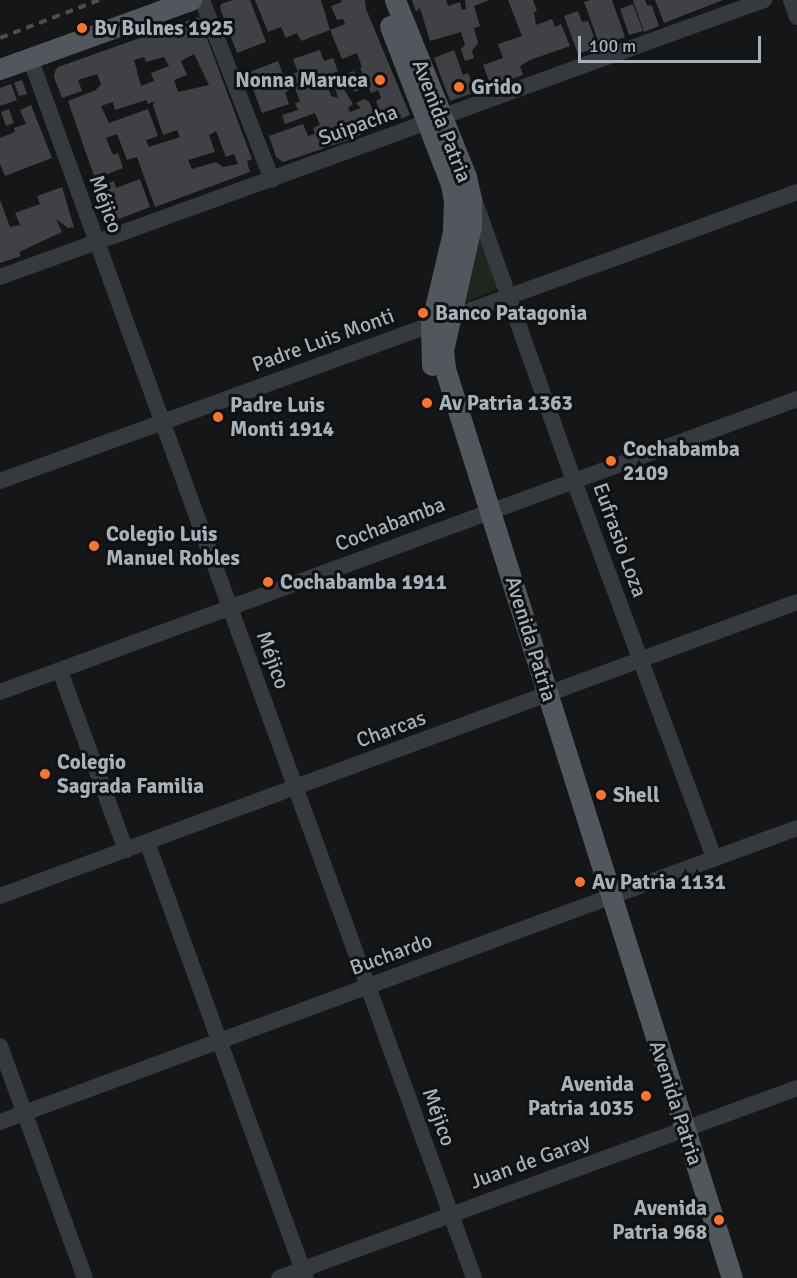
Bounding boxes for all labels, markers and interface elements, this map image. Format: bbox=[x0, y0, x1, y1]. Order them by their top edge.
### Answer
place label: Bv Bulnes 1925 bbox=[94, 15, 234, 41]
marker: Bv Bulnes 1925 bbox=[75, 21, 89, 35]
scale bar bbox=[581, 24, 764, 62]
text: 100 m bbox=[589, 35, 636, 57]
street label: Avenida Patria bbox=[407, 56, 477, 186]
place label: Nonna Maruca bbox=[235, 67, 368, 93]
marker: Nonna Maruca bbox=[373, 73, 387, 87]
place label: Grido bbox=[471, 74, 522, 100]
marker: Grido bbox=[452, 80, 466, 94]
street label: Suipacha bbox=[315, 99, 401, 151]
street label: Méjico bbox=[84, 172, 128, 236]
place label: Banco Patagonia bbox=[435, 300, 587, 326]
street label: Padre Luis Monti bbox=[248, 303, 398, 377]
marker: Banco Patagonia bbox=[416, 306, 430, 320]
place label: Av Patria 1363 bbox=[439, 390, 573, 416]
place label: Padre Luis Monti 1914 bbox=[230, 392, 334, 442]
marker: Av Patria 1363 bbox=[420, 396, 434, 410]
marker: Padre Luis Monti 1914 bbox=[211, 410, 225, 424]
place label: Cochabamba 2109 bbox=[623, 436, 740, 486]
marker: Cochabamba 2109 bbox=[604, 454, 618, 468]
street label: Eufrasio Loza bbox=[588, 479, 652, 601]
street label: Cochabamba bbox=[332, 492, 448, 556]
place label: Colegio Luis Manuel Robles bbox=[106, 521, 240, 571]
marker: Colegio Luis Manuel Robles bbox=[87, 539, 101, 553]
place label: Cochabamba 1911 bbox=[280, 569, 447, 595]
street label: Avenida Patria bbox=[500, 573, 562, 705]
marker: Cochabamba 1911 bbox=[261, 575, 275, 589]
street label: Méjico bbox=[251, 628, 295, 692]
street label: Charcas bbox=[353, 705, 429, 753]
place label: Colegio Sagrada Familia bbox=[57, 749, 204, 799]
marker: Colegio Sagrada Familia bbox=[38, 767, 52, 781]
place label: Shell bbox=[613, 782, 659, 808]
marker: Shell bbox=[594, 788, 608, 802]
place label: Av Patria 1131 bbox=[592, 869, 726, 895]
marker: Av Patria 1131 bbox=[573, 875, 587, 889]
street label: Buchardo bbox=[346, 928, 436, 980]
street label: Avenida Patria bbox=[644, 1038, 708, 1168]
place label: Avenida Patria 1035 bbox=[528, 1071, 634, 1121]
street label: Méjico bbox=[417, 1085, 461, 1149]
marker: Avenida Patria 1035 bbox=[639, 1089, 653, 1103]
street label: Juan de Garay bbox=[467, 1128, 593, 1194]
place label: Avenida Patria 968 bbox=[612, 1195, 707, 1245]
marker: Avenida Patria 968 bbox=[712, 1213, 726, 1227]

